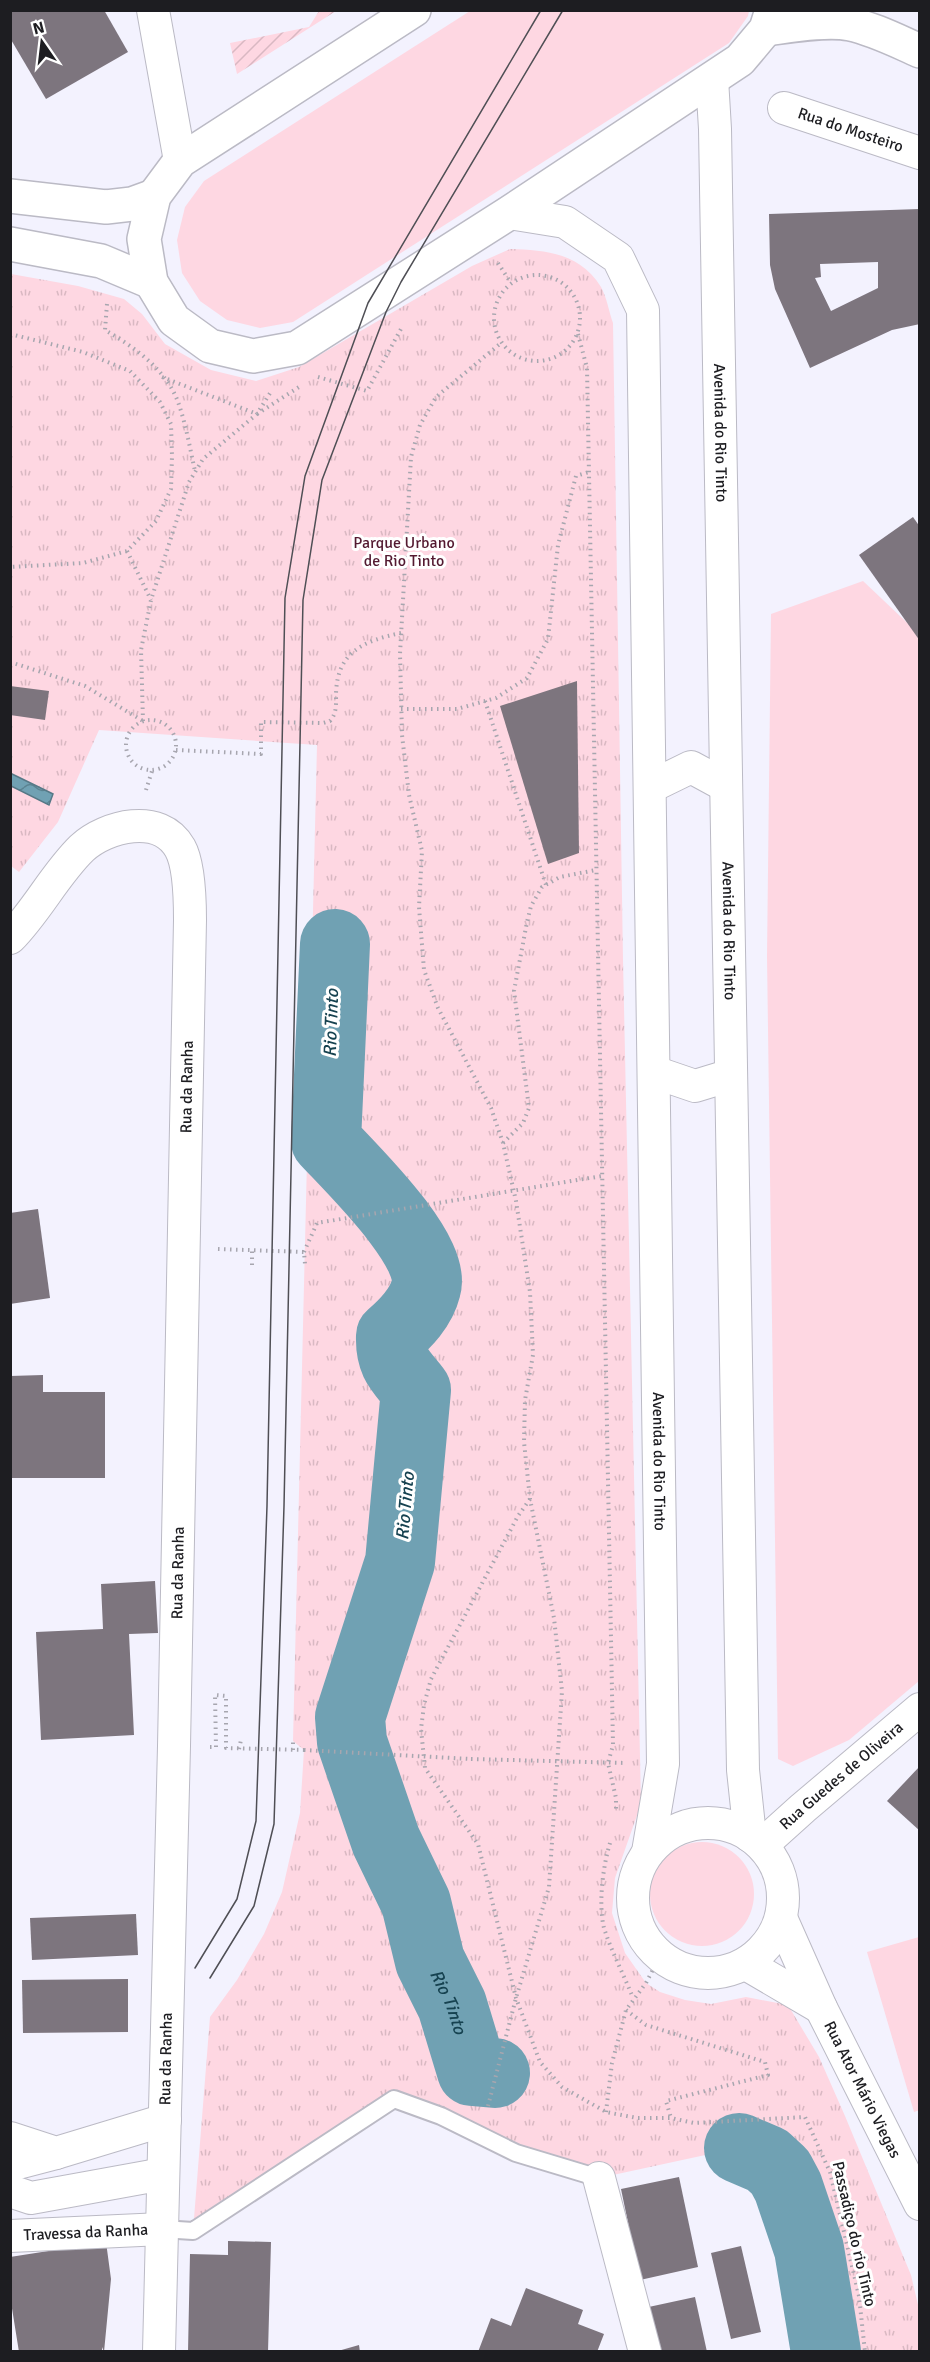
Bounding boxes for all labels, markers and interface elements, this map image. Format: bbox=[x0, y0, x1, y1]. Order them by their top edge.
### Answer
north arrow bbox=[12, 12, 72, 72]
text: N bbox=[31, 17, 46, 39]
street label: Rua do Mosteiro bbox=[795, 103, 906, 157]
street label: Avenida do Rio Tinto bbox=[709, 363, 731, 502]
park label: Parque Urbano de Rio Tinto bbox=[353, 533, 455, 571]
street label: Avenida do Rio Tinto bbox=[717, 861, 740, 1000]
water label: Rio Tinto bbox=[319, 987, 343, 1057]
street label: Rua da Ranha bbox=[176, 1040, 198, 1134]
street label: Avenida do Rio Tinto bbox=[648, 1392, 670, 1531]
water label: Rio Tinto bbox=[391, 1470, 419, 1541]
street label: Rua da Ranha bbox=[167, 1526, 189, 1620]
street label: Rua Guedes de Oliveira bbox=[775, 1717, 907, 1834]
water label: Rio Tinto bbox=[425, 1966, 472, 2038]
street label: Rua da Ranha bbox=[155, 2012, 177, 2106]
street label: Rua Ator Mário Viegas bbox=[819, 2018, 905, 2162]
street label: Passadiço do rio Tinto bbox=[828, 2159, 880, 2309]
street label: Travessa da Ranha bbox=[23, 2220, 149, 2245]

